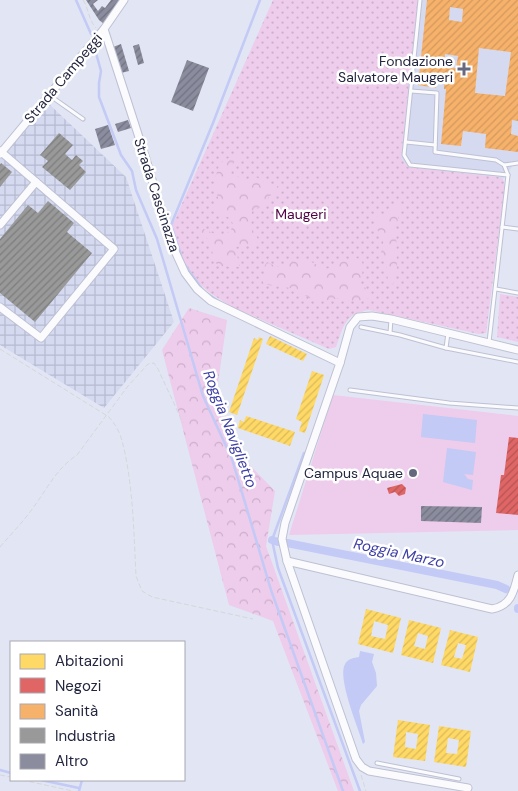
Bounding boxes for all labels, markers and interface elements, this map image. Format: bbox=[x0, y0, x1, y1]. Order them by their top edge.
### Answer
street label: Strada Campeggi bbox=[20, 29, 106, 127]
place label: Fondazione Salvatore Maugeri bbox=[338, 52, 453, 86]
marker: Fondazione Salvatore Maugeri bbox=[457, 62, 471, 76]
street label: Strada Cascinazza bbox=[130, 136, 184, 254]
park label: Maugeri bbox=[275, 205, 327, 223]
water label: Roggia Naviglietto bbox=[198, 367, 262, 491]
place label: Campus Aquae bbox=[304, 464, 403, 482]
marker: Campus Aquae bbox=[407, 467, 419, 479]
water label: Roggia Marzo bbox=[352, 534, 446, 572]
legend bbox=[10, 641, 185, 781]
text: Abitazioni bbox=[55, 651, 124, 671]
text: Negozi bbox=[55, 676, 101, 696]
text: Sanità bbox=[55, 701, 98, 721]
text: Industria bbox=[55, 726, 116, 746]
text: Altro bbox=[55, 751, 88, 771]

